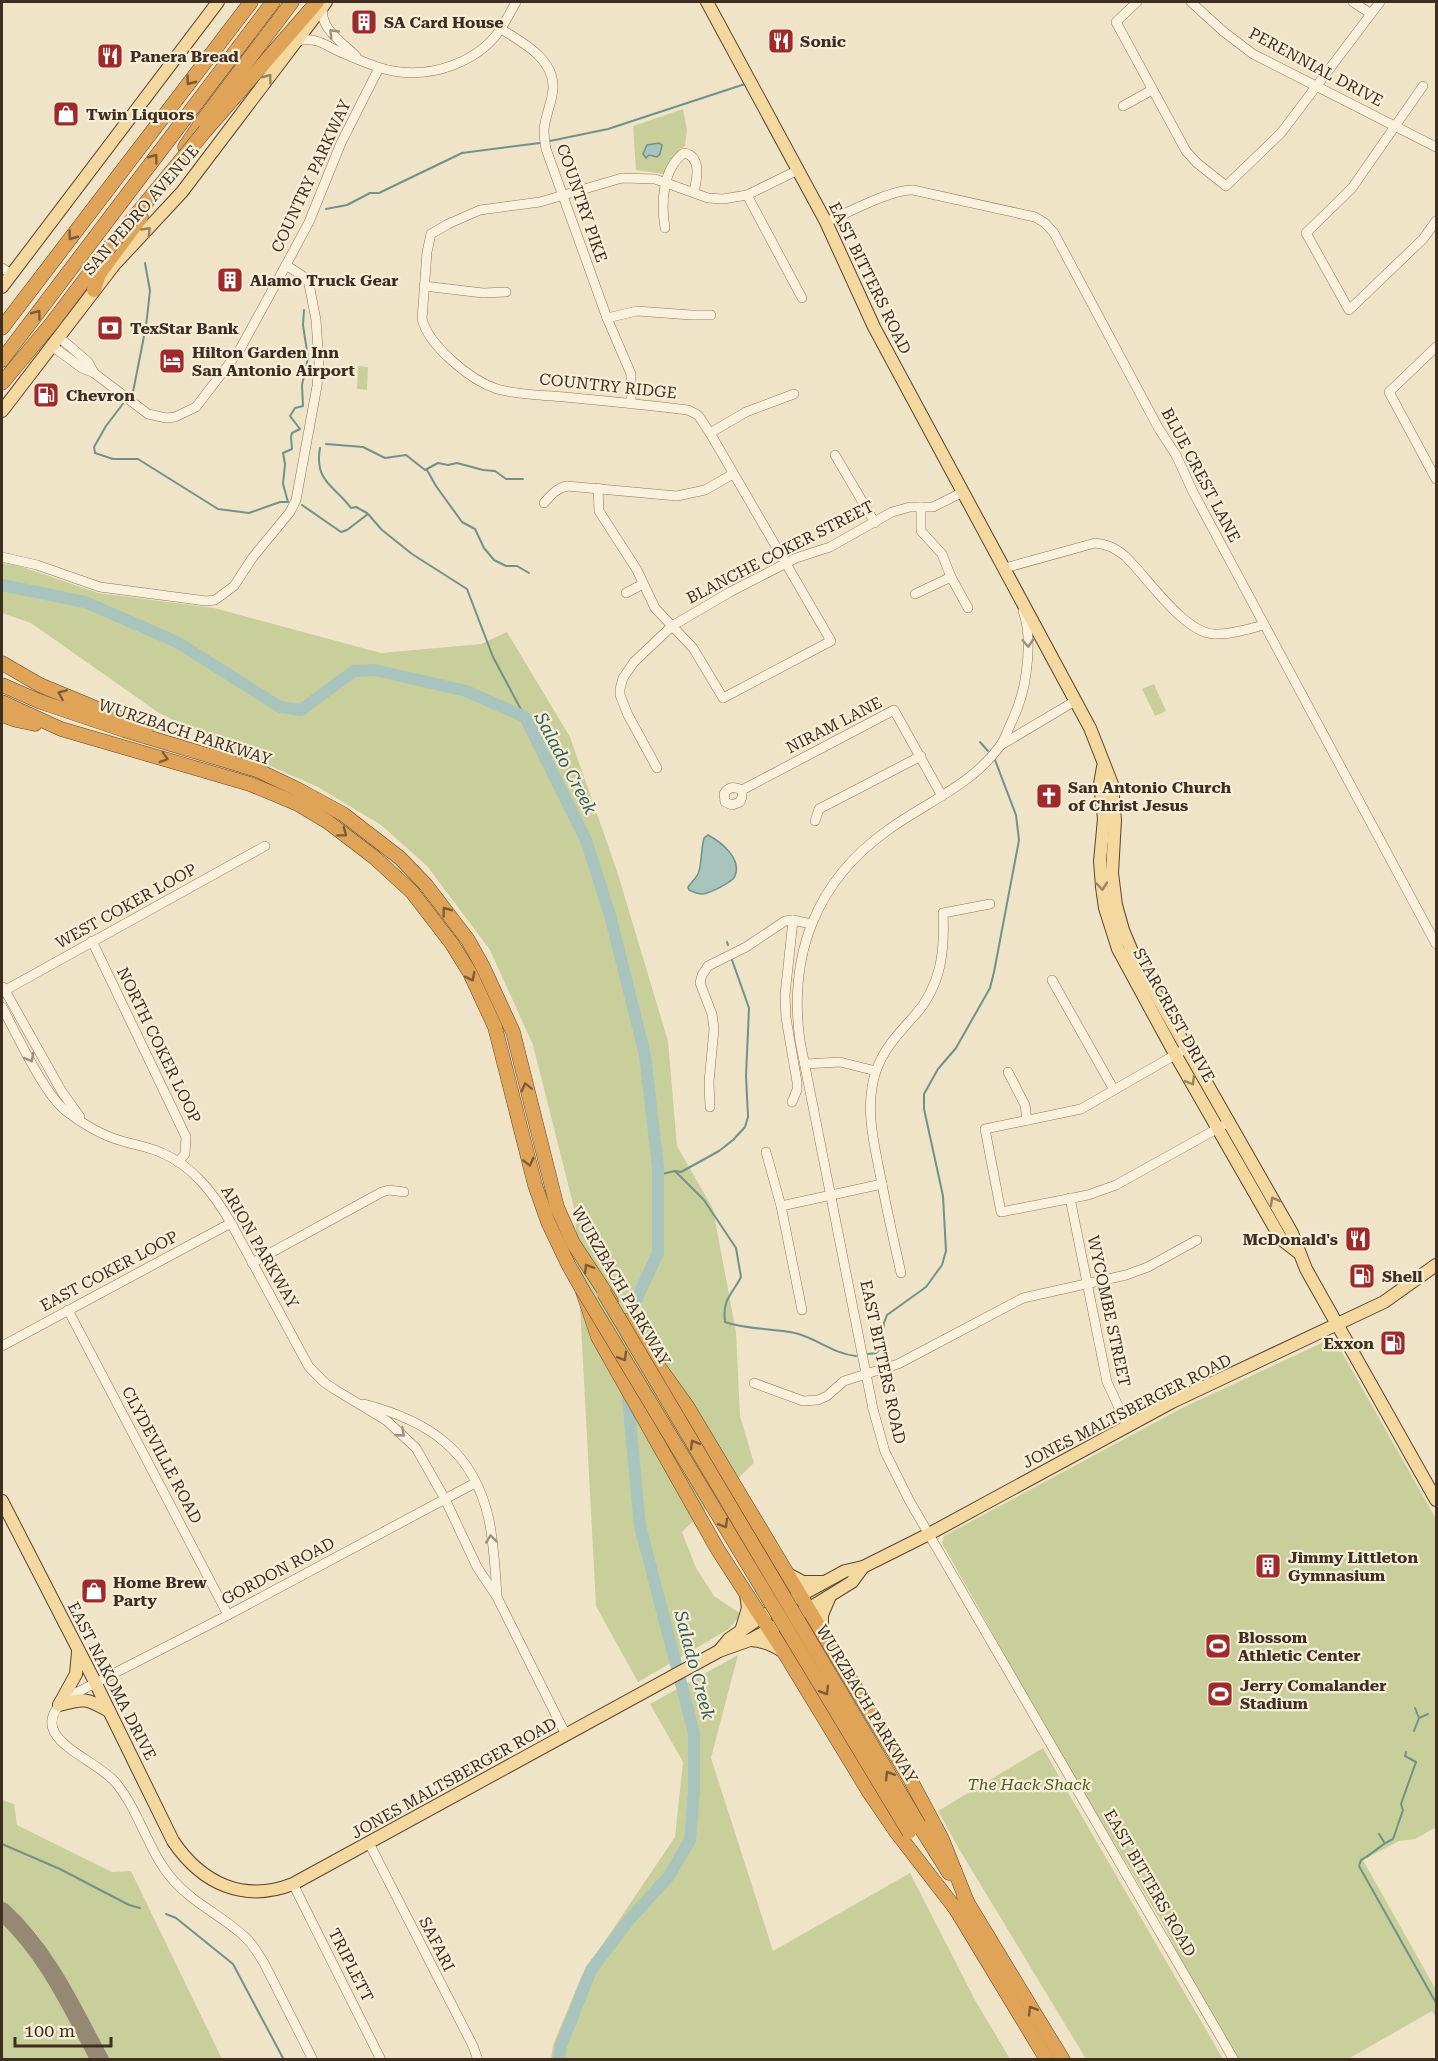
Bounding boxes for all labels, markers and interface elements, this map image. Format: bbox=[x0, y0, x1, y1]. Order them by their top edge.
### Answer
building icon: SA Card House bbox=[349, 7, 379, 37]
place label: SA Card House bbox=[384, 13, 504, 32]
street label: PERENNIAL DRIVE bbox=[1246, 24, 1386, 110]
restaurant icon: Sonic bbox=[766, 26, 796, 56]
one-way arrow bbox=[330, 29, 341, 40]
place label: Sonic bbox=[800, 32, 846, 51]
restaurant icon: Panera Bread bbox=[95, 41, 125, 71]
place label: Panera Bread bbox=[130, 47, 239, 66]
one-way arrow bbox=[261, 74, 272, 85]
one-way arrow bbox=[186, 75, 197, 86]
street label: COUNTRY PARKWAY bbox=[267, 97, 355, 255]
shop icon: Twin Liquors bbox=[51, 99, 81, 129]
place label: Twin Liquors bbox=[86, 105, 194, 124]
street label: SAN PEDRO AVENUE bbox=[79, 141, 203, 279]
street label: COUNTRY PIKE bbox=[553, 141, 611, 265]
one-way arrow bbox=[147, 154, 158, 165]
street label: EAST BITTERS ROAD bbox=[825, 199, 915, 357]
one-way arrow bbox=[139, 227, 150, 238]
one-way arrow bbox=[68, 230, 79, 241]
building icon: Alamo Truck Gear bbox=[215, 265, 245, 295]
place label: Alamo Truck Gear bbox=[250, 271, 399, 290]
one-way arrow bbox=[29, 309, 40, 320]
bank icon: TexStar Bank bbox=[95, 313, 125, 343]
place label: TexStar Bank bbox=[130, 319, 239, 338]
place label: Hilton Garden Inn San Antonio Airport bbox=[192, 343, 355, 380]
hotel icon: Hilton Garden Inn San Antonio Airport bbox=[157, 346, 187, 376]
street label: COUNTRY RIDGE bbox=[538, 369, 678, 403]
fuel station icon: Chevron bbox=[31, 380, 61, 410]
place label: Chevron bbox=[66, 386, 135, 405]
street label: BLUE CREST LANE bbox=[1158, 405, 1244, 545]
street label: BLANCHE COKER STREET bbox=[683, 496, 877, 608]
one-way arrow bbox=[1021, 639, 1034, 648]
one-way arrow bbox=[57, 689, 68, 701]
street label: NIRAM LANE bbox=[783, 693, 885, 757]
street label: WURZBACH PARKWAY bbox=[96, 695, 274, 769]
water label: Salado Creek bbox=[530, 708, 602, 818]
one-way arrow bbox=[158, 751, 169, 763]
place label: San Antonio Church of Christ Jesus bbox=[1068, 778, 1232, 815]
church icon: San Antonio Church of Christ Jesus bbox=[1034, 781, 1064, 811]
one-way arrow bbox=[336, 826, 347, 837]
street label: WEST COKER LOOP bbox=[52, 859, 200, 953]
one-way arrow bbox=[1095, 882, 1108, 891]
one-way arrow bbox=[442, 907, 453, 918]
street label: STARCREST DRIVE bbox=[1129, 945, 1219, 1085]
street label: NORTH COKER LOOP bbox=[113, 964, 205, 1126]
one-way arrow bbox=[464, 971, 476, 982]
one-way arrow bbox=[23, 1052, 34, 1062]
one-way arrow bbox=[1184, 1075, 1195, 1085]
one-way arrow bbox=[521, 1082, 533, 1092]
one-way arrow bbox=[522, 1157, 535, 1167]
street label: ARION PARKWAY bbox=[217, 1182, 303, 1312]
one-way arrow bbox=[1270, 1197, 1281, 1207]
street label: WURZBACH PARKWAY bbox=[568, 1203, 674, 1369]
restaurant icon: McDonald's bbox=[1343, 1224, 1373, 1254]
street label: EAST COKER LOOP bbox=[37, 1227, 181, 1315]
place label: McDonald's bbox=[1243, 1230, 1338, 1249]
street label: WYCOMBE STREET bbox=[1084, 1234, 1134, 1389]
fuel station icon: Shell bbox=[1347, 1261, 1377, 1291]
one-way arrow bbox=[584, 1264, 596, 1274]
place label: Shell bbox=[1382, 1267, 1423, 1286]
street label: EAST BITTERS ROAD bbox=[856, 1278, 910, 1446]
fuel station icon: Exxon bbox=[1378, 1328, 1408, 1358]
place label: Exxon bbox=[1324, 1334, 1374, 1353]
street label: JONES MALTSBERGER ROAD bbox=[1019, 1350, 1235, 1472]
one-way arrow bbox=[616, 1351, 628, 1361]
street label: CLYDEVILLE ROAD bbox=[118, 1383, 206, 1527]
one-way arrow bbox=[394, 1425, 405, 1436]
one-way arrow bbox=[689, 1440, 701, 1450]
one-way arrow bbox=[717, 1518, 728, 1528]
street label: GORDON ROAD bbox=[218, 1533, 338, 1609]
one-way arrow bbox=[485, 1534, 498, 1543]
place label: Jimmy Littleton Gymnasium bbox=[1288, 1548, 1418, 1585]
building icon: Jimmy Littleton Gymnasium bbox=[1253, 1551, 1283, 1581]
place label: Home Brew Party bbox=[113, 1573, 207, 1610]
shop icon: Home Brew Party bbox=[79, 1576, 109, 1606]
street label: EAST NAKOMA DRIVE bbox=[64, 1599, 160, 1763]
water label: Salado Creek bbox=[670, 1607, 720, 1722]
street label: WURZBACH PARKWAY bbox=[812, 1622, 922, 1786]
place label: Blossom Athletic Center bbox=[1238, 1628, 1361, 1665]
sports icon: Blossom Athletic Center bbox=[1203, 1631, 1233, 1661]
place label: Jerry Comalander Stadium bbox=[1240, 1676, 1386, 1713]
sports icon: Jerry Comalander Stadium bbox=[1205, 1679, 1235, 1709]
one-way arrow bbox=[817, 1685, 829, 1695]
street label: JONES MALTSBERGER ROAD bbox=[348, 1714, 560, 1842]
one-way arrow bbox=[885, 1771, 897, 1781]
park label: The Hack Shack bbox=[968, 1775, 1091, 1794]
street label: EAST BITTERS ROAD bbox=[1100, 1806, 1200, 1960]
street label: SAFARI bbox=[415, 1914, 459, 1974]
street label: TRIPLETT bbox=[324, 1925, 378, 2005]
one-way arrow bbox=[1028, 2006, 1040, 2016]
scale bar bbox=[15, 2010, 111, 2048]
text: 100 m bbox=[24, 2020, 75, 2041]

